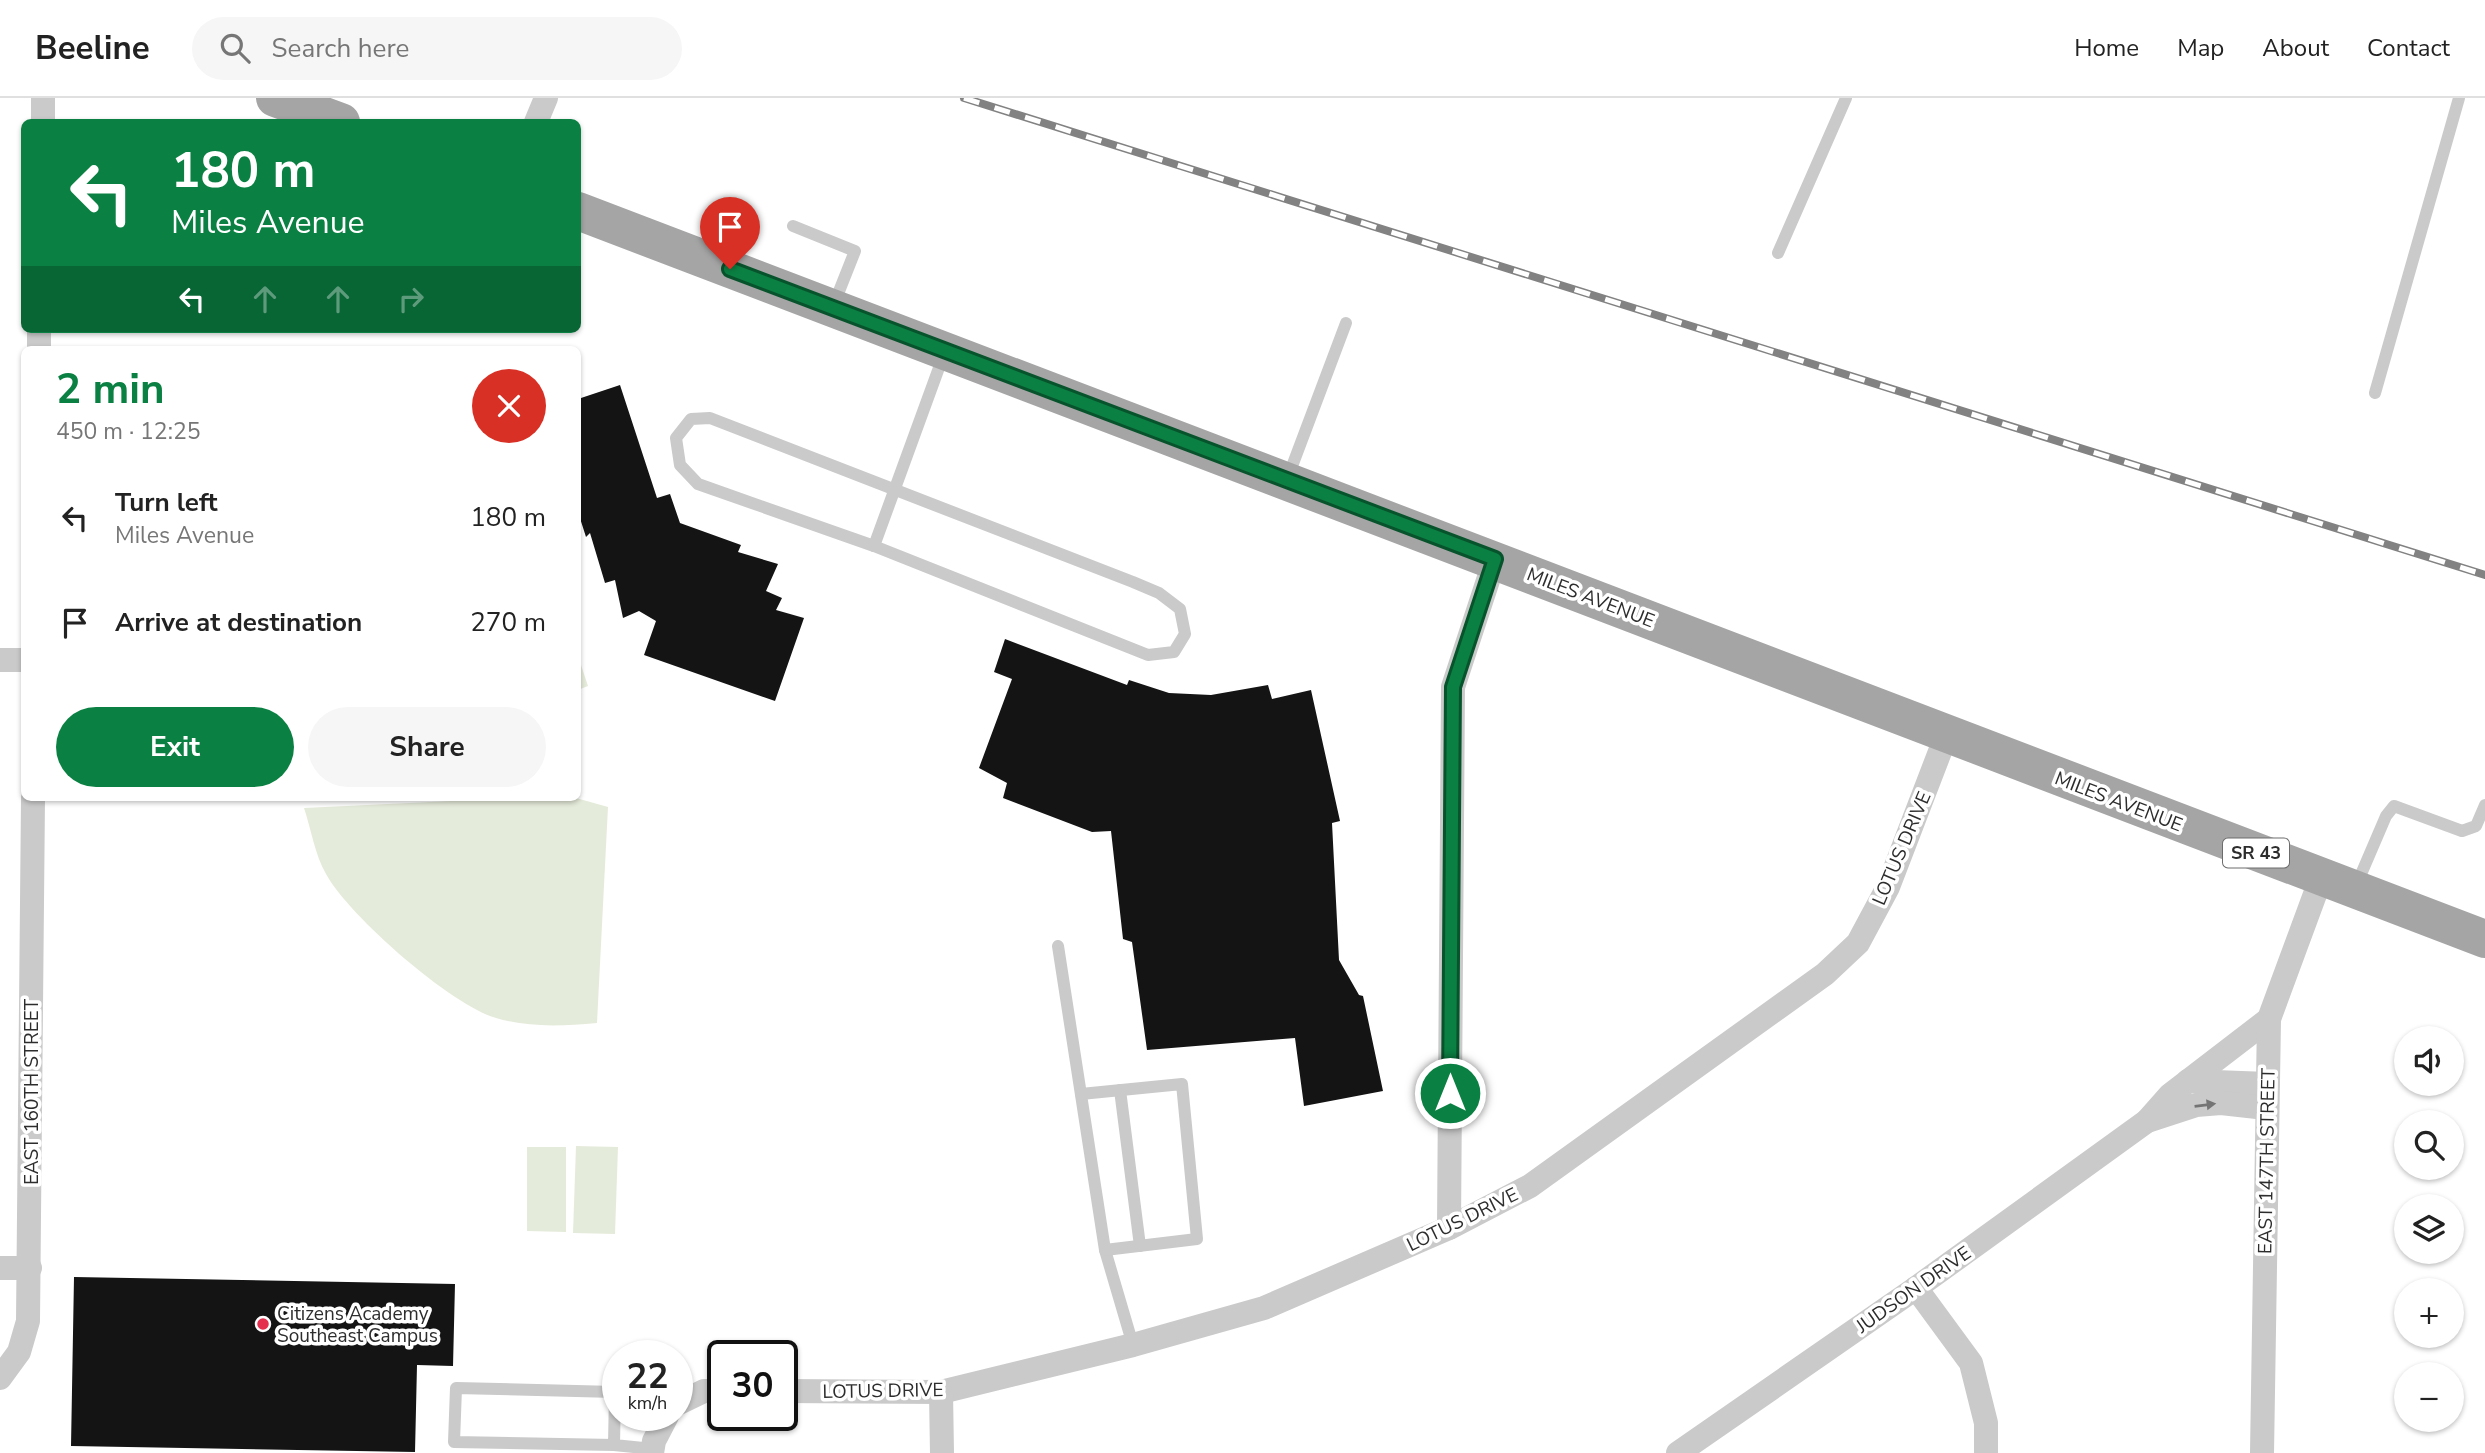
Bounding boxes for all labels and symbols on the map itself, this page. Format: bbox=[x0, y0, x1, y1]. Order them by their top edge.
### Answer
pin bbox=[700, 197, 760, 269]
street label: MILES AVENUE bbox=[1523, 562, 1658, 634]
street label: MILES AVENUE bbox=[2051, 766, 2186, 838]
street label: LOTUS DRIVE bbox=[1866, 788, 1938, 909]
road number: SR 43 bbox=[2223, 838, 2289, 868]
street label: EAST 160TH STREET bbox=[19, 998, 45, 1185]
position arrow bbox=[1413, 1056, 1487, 1130]
street label: EAST 147TH STREET bbox=[2252, 1067, 2282, 1254]
one-way arrow bbox=[2194, 1099, 2216, 1110]
street label: LOTUS DRIVE bbox=[1402, 1182, 1523, 1258]
street label: JUDSON DRIVE bbox=[1850, 1240, 1976, 1340]
place label: Citizens Academy Southeast Campus bbox=[277, 1301, 438, 1349]
marker: Citizens Academy Southeast Campus bbox=[255, 1316, 271, 1332]
speed limit sign: 30 bbox=[707, 1340, 798, 1431]
street label: LOTUS DRIVE bbox=[822, 1377, 944, 1405]

